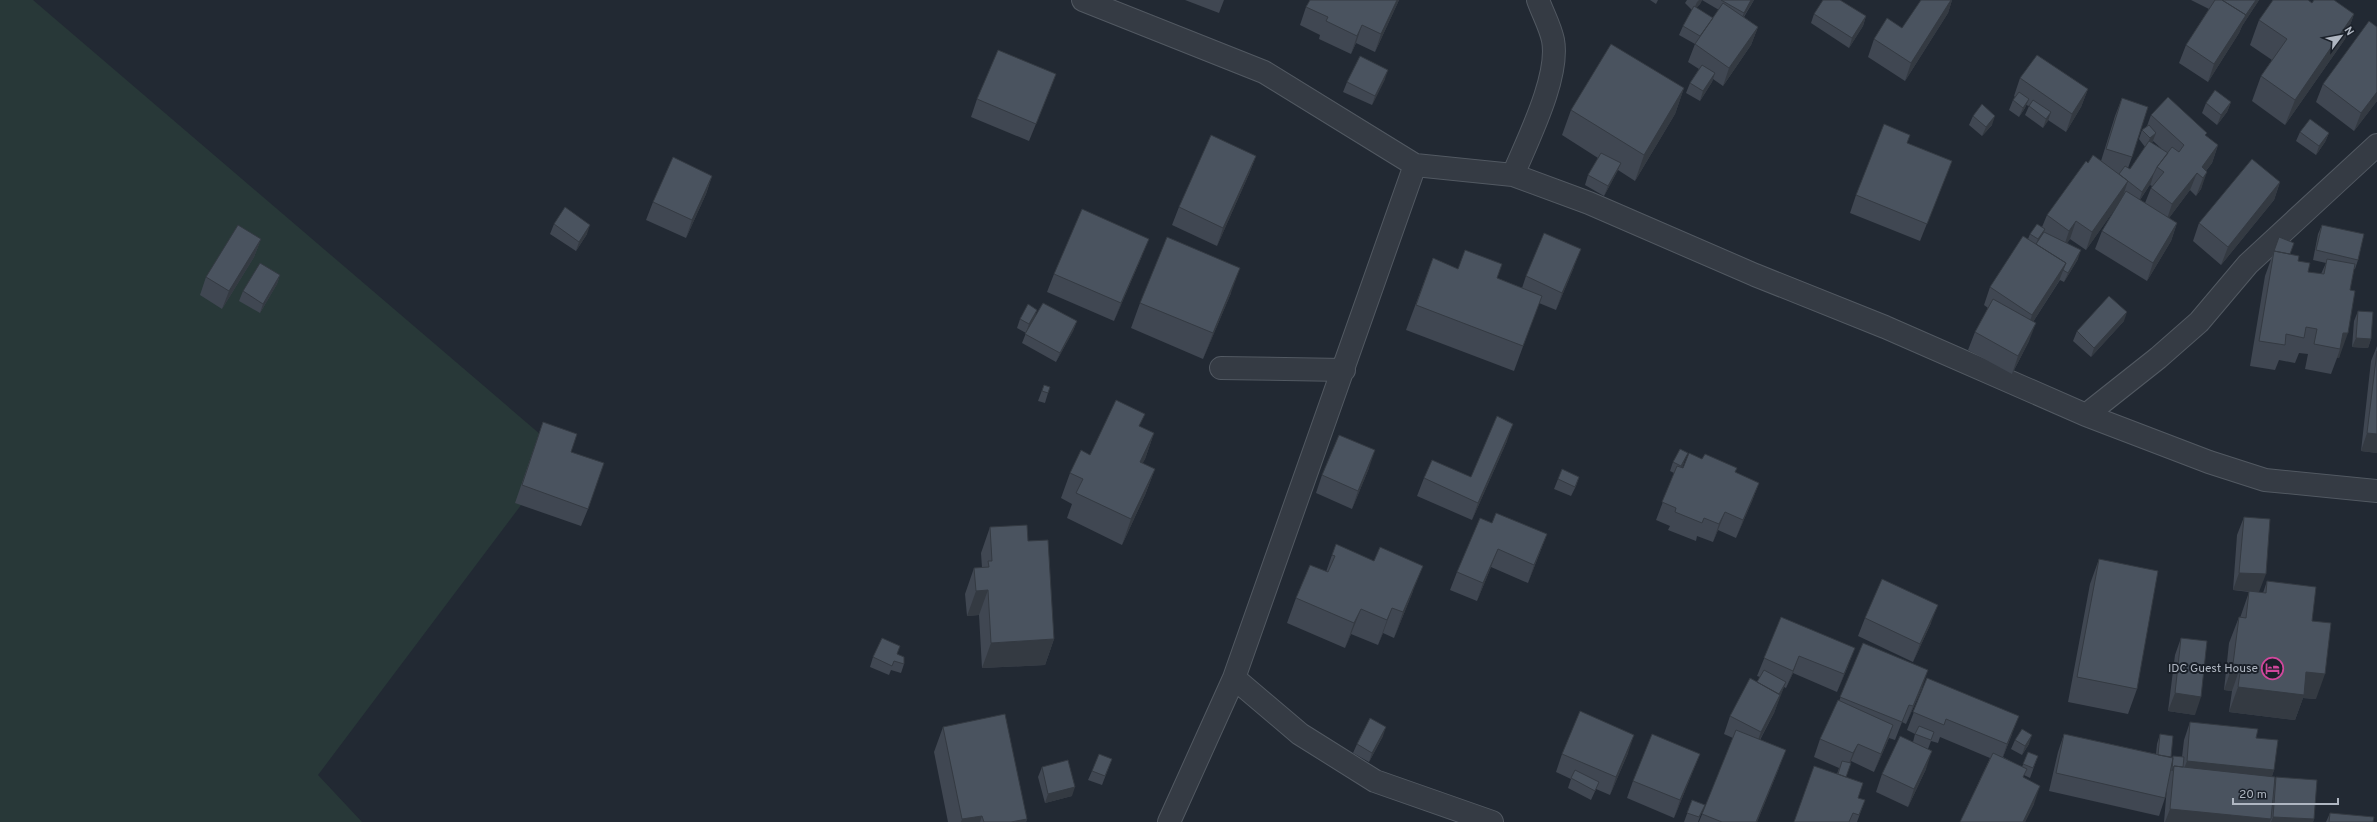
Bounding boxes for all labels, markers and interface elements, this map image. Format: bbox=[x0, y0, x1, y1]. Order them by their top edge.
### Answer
north arrow bbox=[2321, 16, 2361, 56]
text: N bbox=[2341, 24, 2357, 38]
hotel icon: IDC Guest House bbox=[2260, 656, 2286, 682]
place label: IDC Guest House bbox=[2168, 661, 2258, 677]
scale bar bbox=[2233, 780, 2338, 806]
text: 20 m bbox=[2239, 787, 2267, 803]

